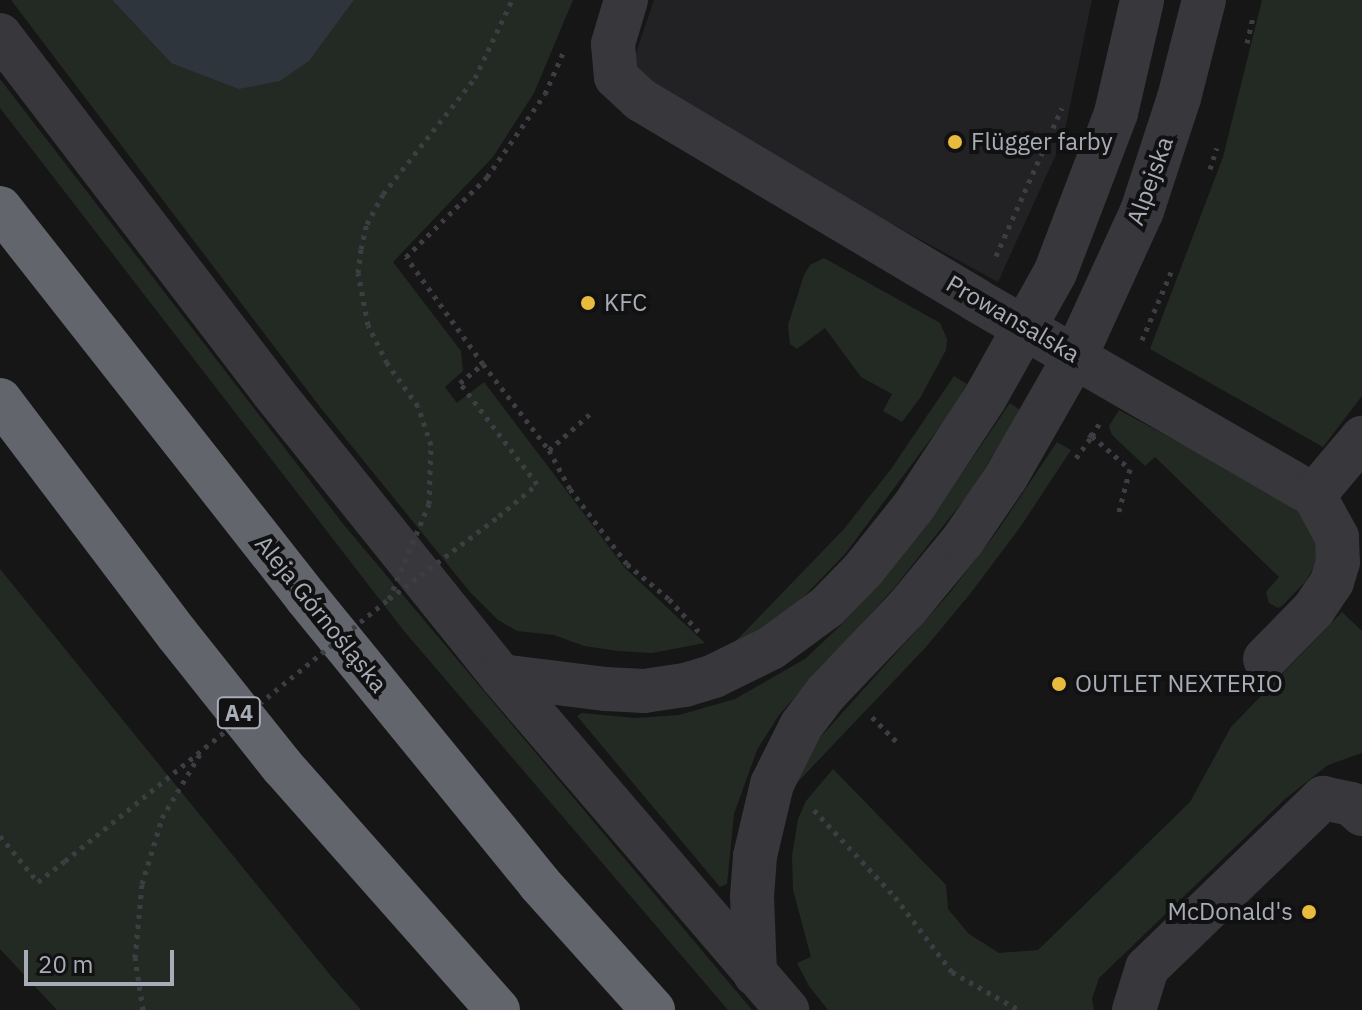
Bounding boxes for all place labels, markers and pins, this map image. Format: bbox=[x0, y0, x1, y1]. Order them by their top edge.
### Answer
place label: Flügger farby bbox=[971, 128, 1113, 156]
marker: Flügger farby bbox=[946, 133, 964, 151]
place label: KFC bbox=[604, 289, 647, 317]
marker: KFC bbox=[579, 294, 597, 312]
place label: OUTLET NEXTERIO bbox=[1075, 670, 1283, 698]
marker: OUTLET NEXTERIO bbox=[1050, 675, 1068, 693]
place label: McDonald's bbox=[1168, 898, 1293, 926]
marker: McDonald's bbox=[1300, 903, 1318, 921]

